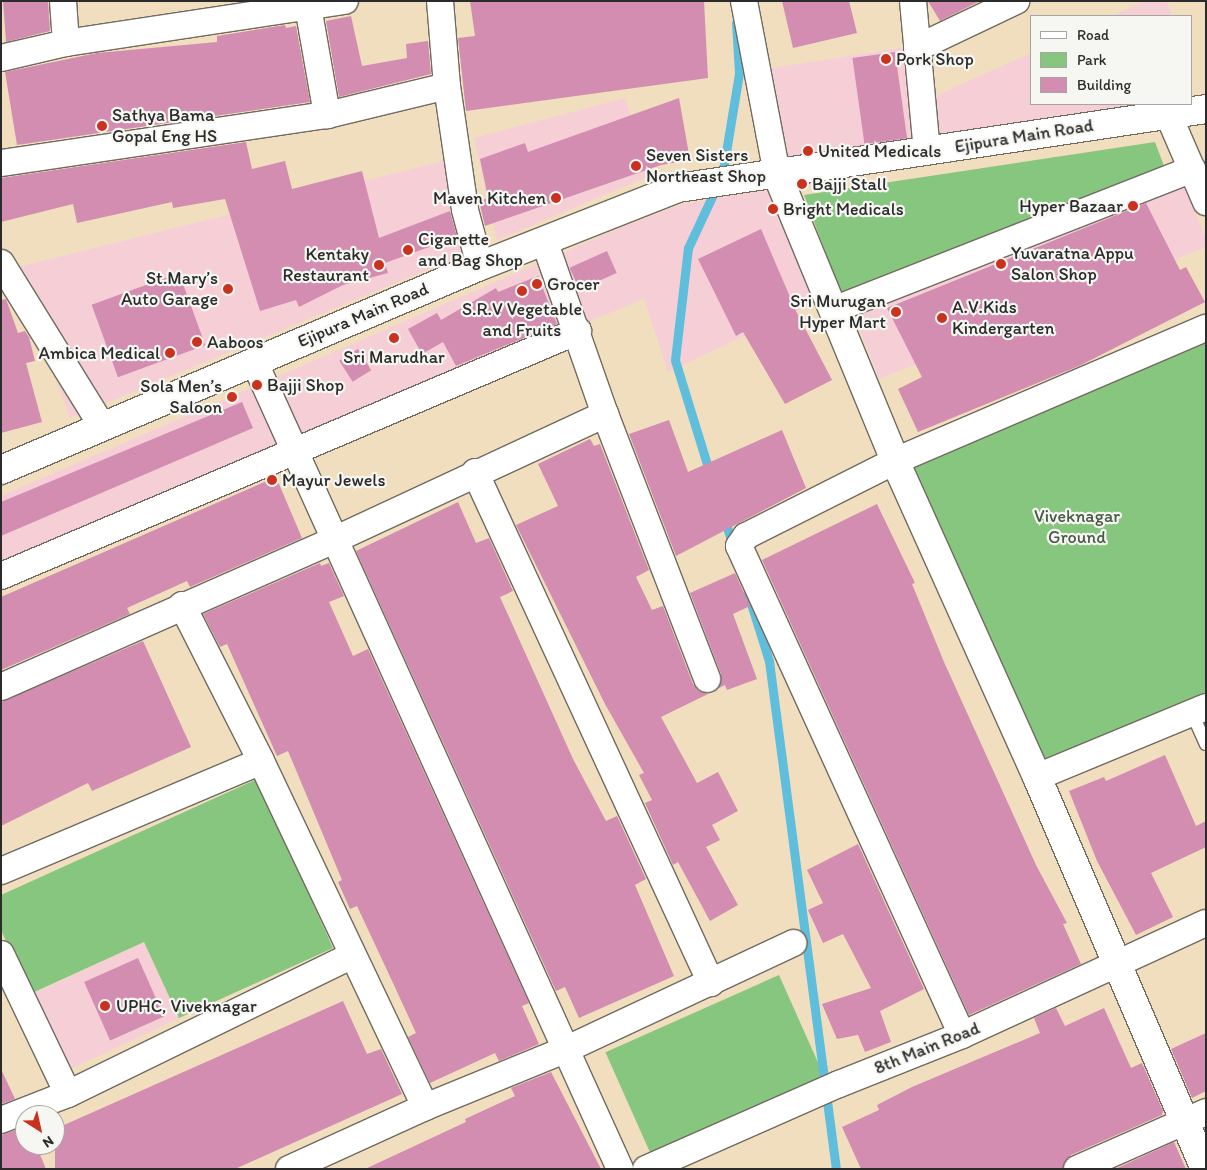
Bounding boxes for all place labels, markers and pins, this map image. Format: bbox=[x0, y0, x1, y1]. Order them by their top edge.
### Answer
place label: Pork Shop bbox=[896, 48, 973, 70]
marker: Pork Shop bbox=[880, 53, 892, 65]
place label: Sathya Bama Gopal Eng HS bbox=[112, 105, 217, 148]
marker: Sathya Bama Gopal Eng HS bbox=[96, 120, 108, 132]
place label: United Medicals bbox=[818, 140, 942, 162]
place label: Seven Sisters Northeast Shop bbox=[646, 145, 765, 188]
marker: United Medicals bbox=[802, 145, 814, 157]
marker: Seven Sisters Northeast Shop bbox=[630, 160, 642, 172]
place label: Bajji Stall bbox=[812, 173, 887, 195]
marker: Bajji Stall bbox=[796, 178, 808, 190]
place label: Maven Kitchen bbox=[433, 187, 546, 209]
marker: Maven Kitchen bbox=[550, 192, 562, 204]
place label: Hyper Bazaar bbox=[1019, 195, 1123, 217]
place label: Bright Medicals bbox=[783, 198, 904, 220]
marker: Hyper Bazaar bbox=[1127, 200, 1139, 212]
marker: Bright Medicals bbox=[767, 203, 779, 215]
place label: Cigarette and Bag Shop bbox=[418, 229, 523, 272]
place label: Yuvaratna Appu Salon Shop bbox=[1011, 243, 1134, 286]
place label: Kentaky Restaurant bbox=[283, 244, 369, 286]
marker: Cigarette and Bag Shop bbox=[402, 244, 414, 256]
marker: Yuvaratna Appu Salon Shop bbox=[995, 258, 1007, 270]
marker: Kentaky Restaurant bbox=[373, 259, 385, 271]
place label: St.Mary’s Auto Garage bbox=[121, 268, 218, 310]
place label: Grocer bbox=[547, 273, 600, 295]
marker: Grocer bbox=[531, 278, 543, 290]
marker: St.Mary’s Auto Garage bbox=[222, 283, 234, 295]
marker: S.R.V Vegetable and Fruits bbox=[516, 285, 528, 297]
place label: Sri Murugan Hyper Mart bbox=[790, 291, 886, 334]
place label: A.V.Kids Kindergarten bbox=[952, 297, 1054, 340]
place label: S.R.V Vegetable and Fruits bbox=[462, 299, 582, 342]
marker: Sri Murugan Hyper Mart bbox=[890, 306, 902, 318]
marker: A.V.Kids Kindergarten bbox=[936, 312, 948, 324]
place label: Aaboos bbox=[207, 331, 264, 353]
marker: Sri Marudhar bbox=[388, 332, 400, 344]
marker: Aaboos bbox=[191, 336, 203, 348]
place label: Ambica Medical bbox=[38, 342, 160, 364]
place label: Sri Marudhar bbox=[343, 346, 445, 368]
marker: Ambica Medical bbox=[164, 347, 176, 359]
place label: Bajji Shop bbox=[267, 374, 343, 396]
place label: Sola Men’s Saloon bbox=[140, 376, 222, 418]
marker: Bajji Shop bbox=[251, 379, 263, 391]
marker: Sola Men’s Saloon bbox=[226, 391, 238, 403]
place label: Mayur Jewels bbox=[282, 469, 386, 491]
marker: Mayur Jewels bbox=[266, 474, 278, 486]
place label: UPHC, Viveknagar bbox=[116, 995, 257, 1017]
marker: UPHC, Viveknagar bbox=[98, 999, 112, 1013]

